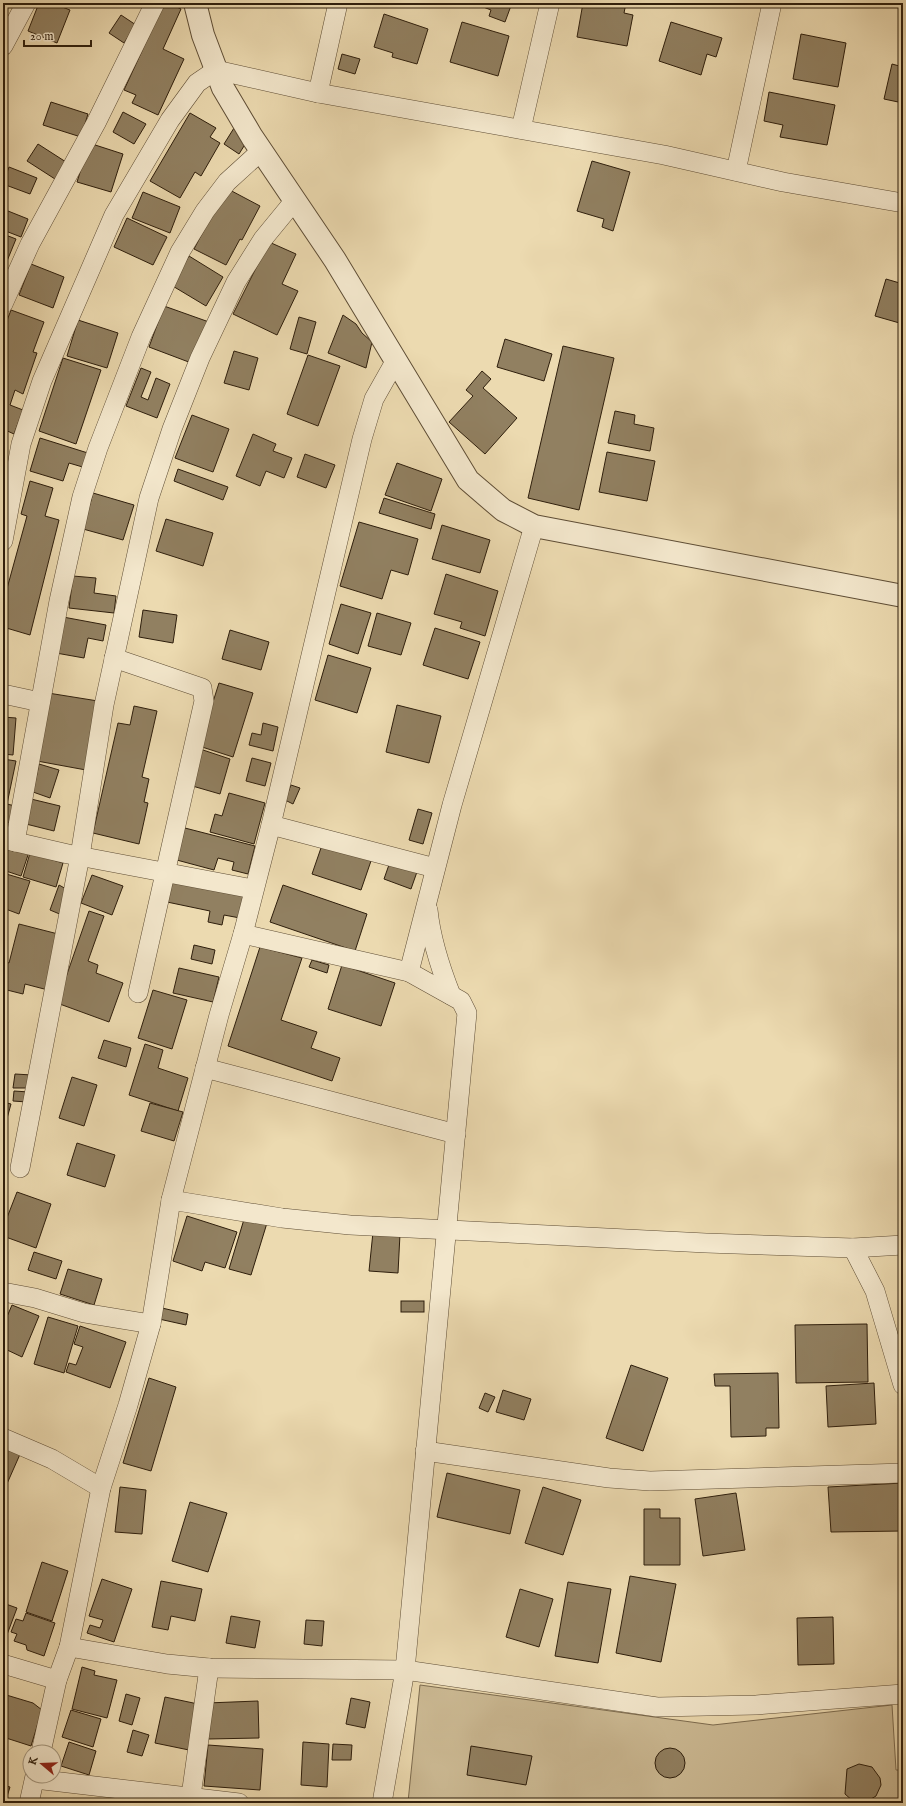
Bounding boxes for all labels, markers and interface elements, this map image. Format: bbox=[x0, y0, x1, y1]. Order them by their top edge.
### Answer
scale bar bbox=[24, 22, 91, 48]
text: 20 m bbox=[30, 29, 53, 44]
north arrow bbox=[22, 1744, 62, 1784]
text: K bbox=[26, 1754, 42, 1767]

